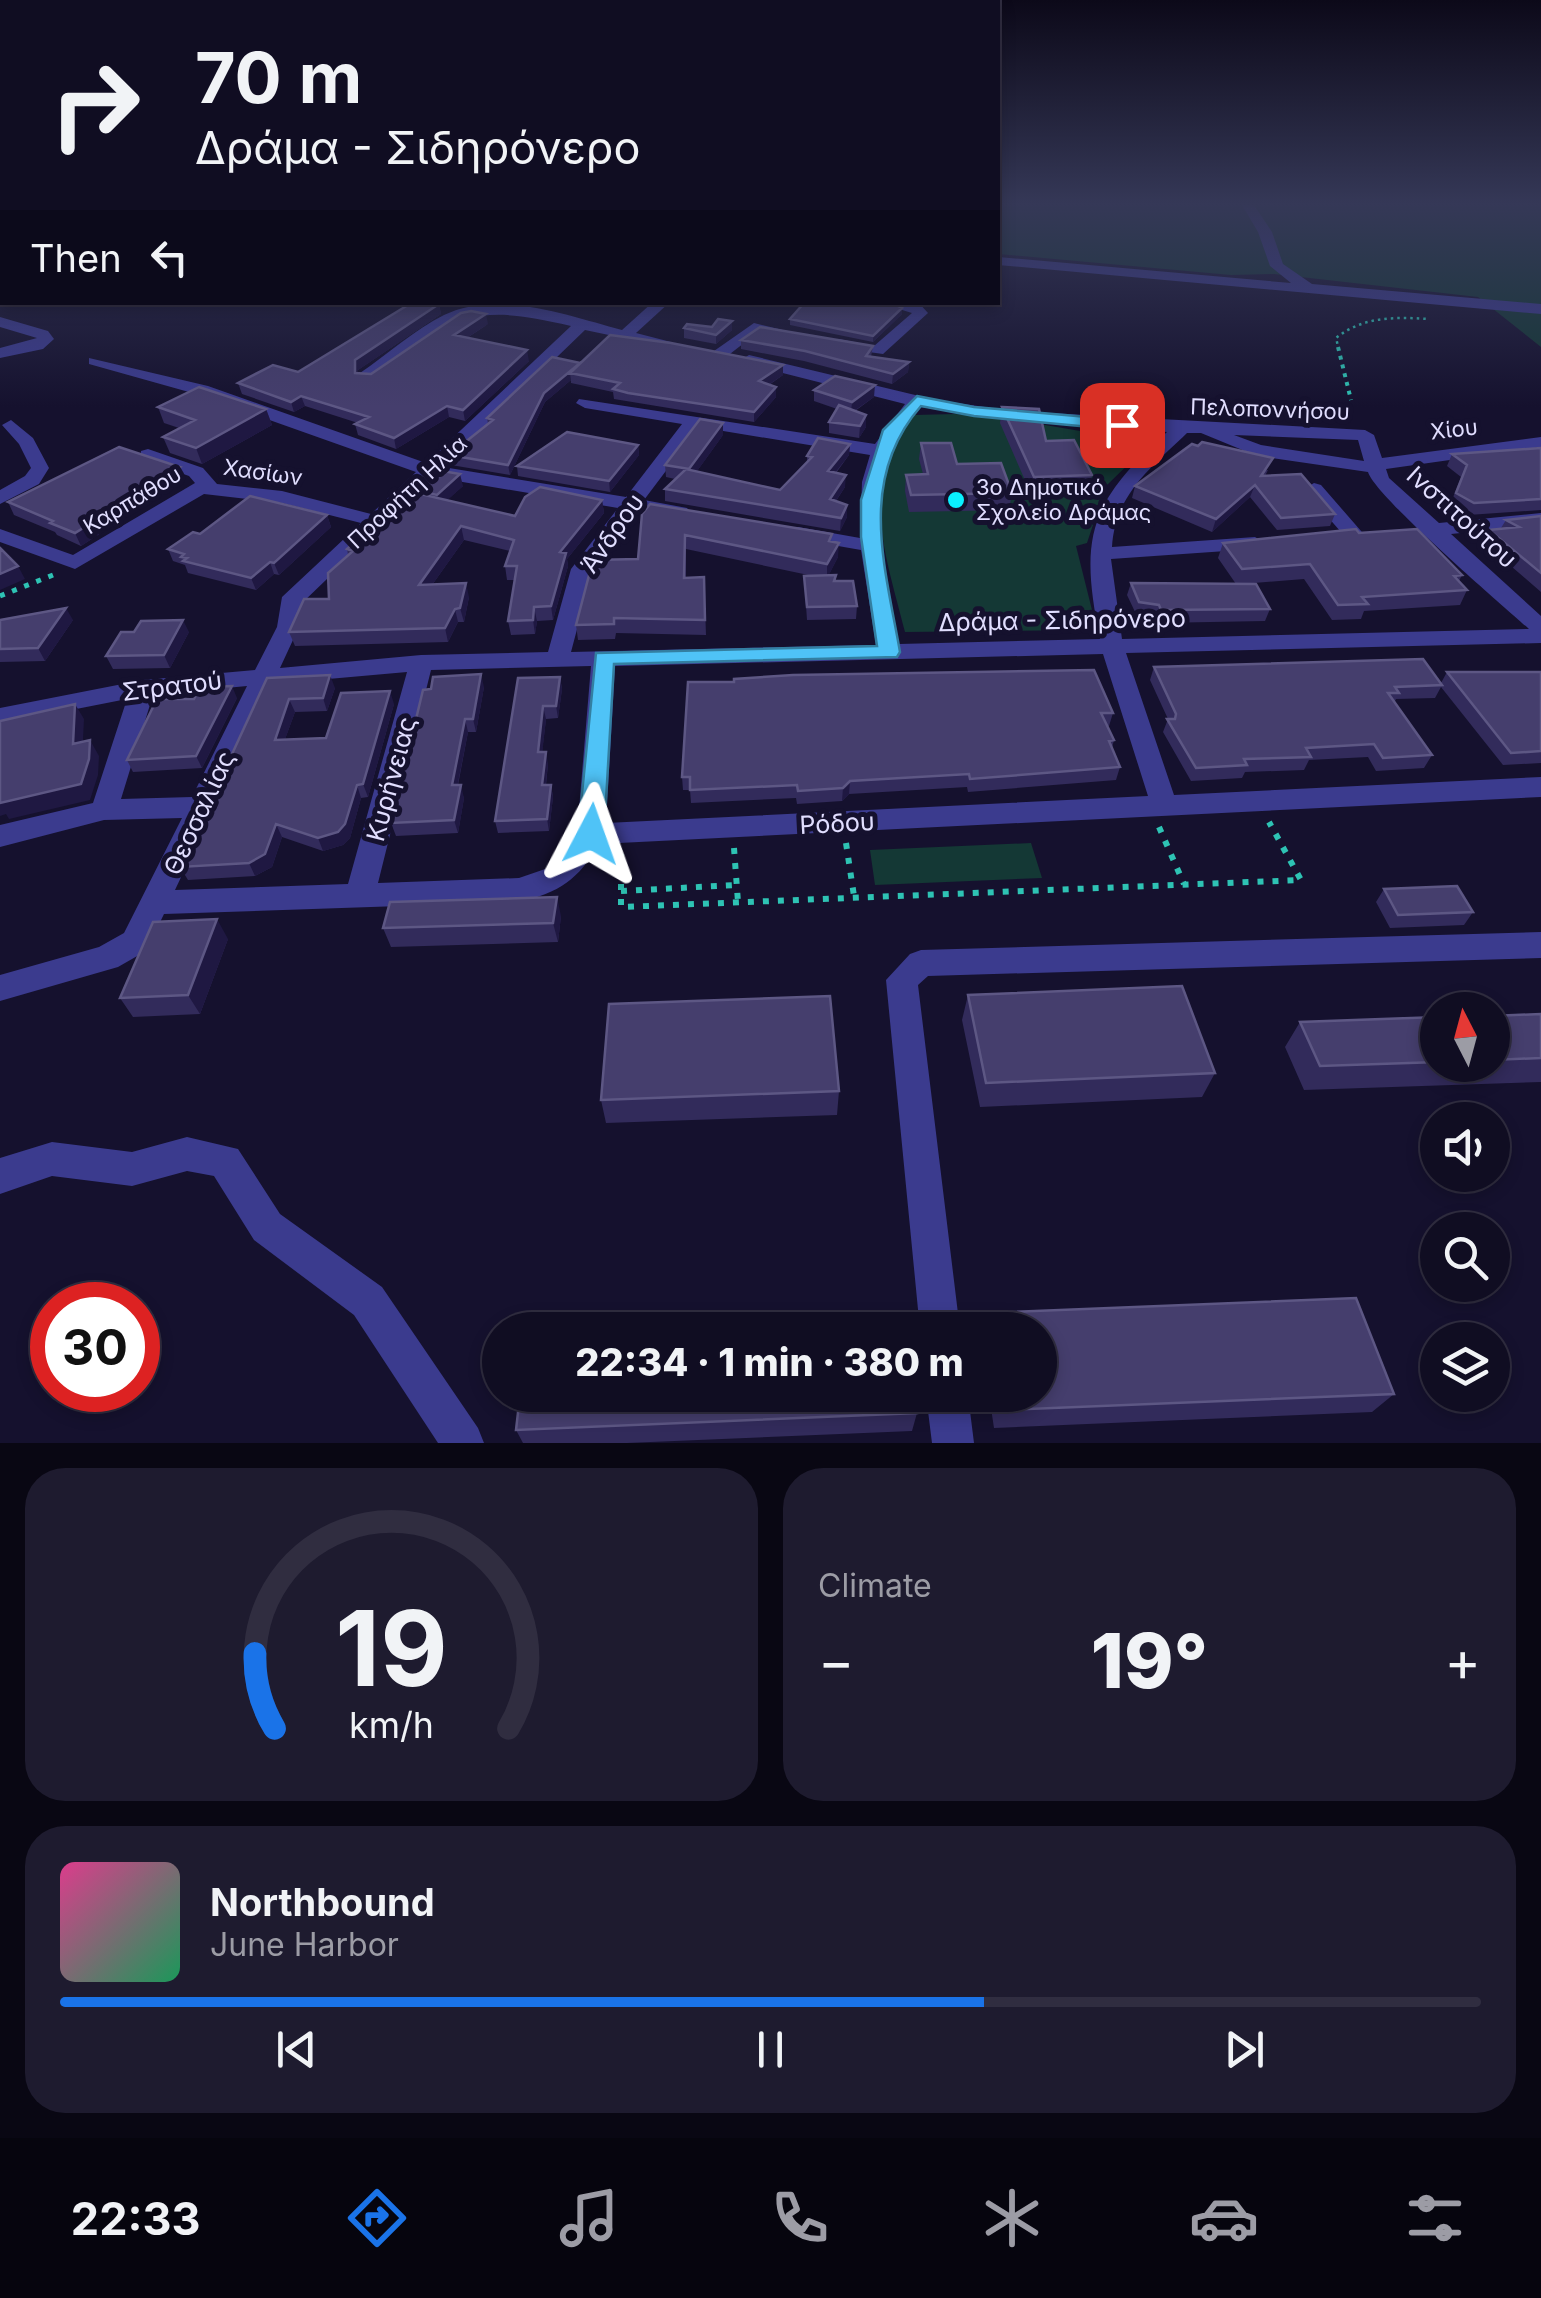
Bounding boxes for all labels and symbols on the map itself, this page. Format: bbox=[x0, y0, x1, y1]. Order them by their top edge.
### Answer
pin bbox=[1080, 383, 1165, 468]
street label: Πελοποννήσου bbox=[1190, 393, 1350, 425]
street label: Χίου bbox=[1429, 414, 1479, 444]
street label: Προφήτη Ηλία bbox=[342, 430, 472, 554]
street label: Χασίων bbox=[222, 454, 304, 490]
street label: Ινστιτούτου bbox=[1401, 460, 1523, 574]
street label: Καρπάθου bbox=[78, 461, 186, 539]
place label: 3ο Δημοτικό Σχολείο Δράμας bbox=[976, 474, 1151, 525]
street label: Άνδρου bbox=[574, 488, 650, 578]
marker: 3ο Δημοτικό Σχολείο Δράμας bbox=[945, 489, 967, 511]
street label: Δράμα - Σιδηρόνερο bbox=[938, 603, 1186, 637]
street label: Στρατού bbox=[120, 665, 224, 707]
street label: Κυρήνειας bbox=[360, 714, 422, 844]
street label: Θεσσαλίας bbox=[157, 746, 241, 880]
position arrow bbox=[539, 782, 643, 886]
street label: Ρόδου bbox=[799, 806, 875, 840]
north arrow bbox=[1420, 992, 1510, 1082]
speed limit sign: 30 bbox=[30, 1282, 160, 1412]

